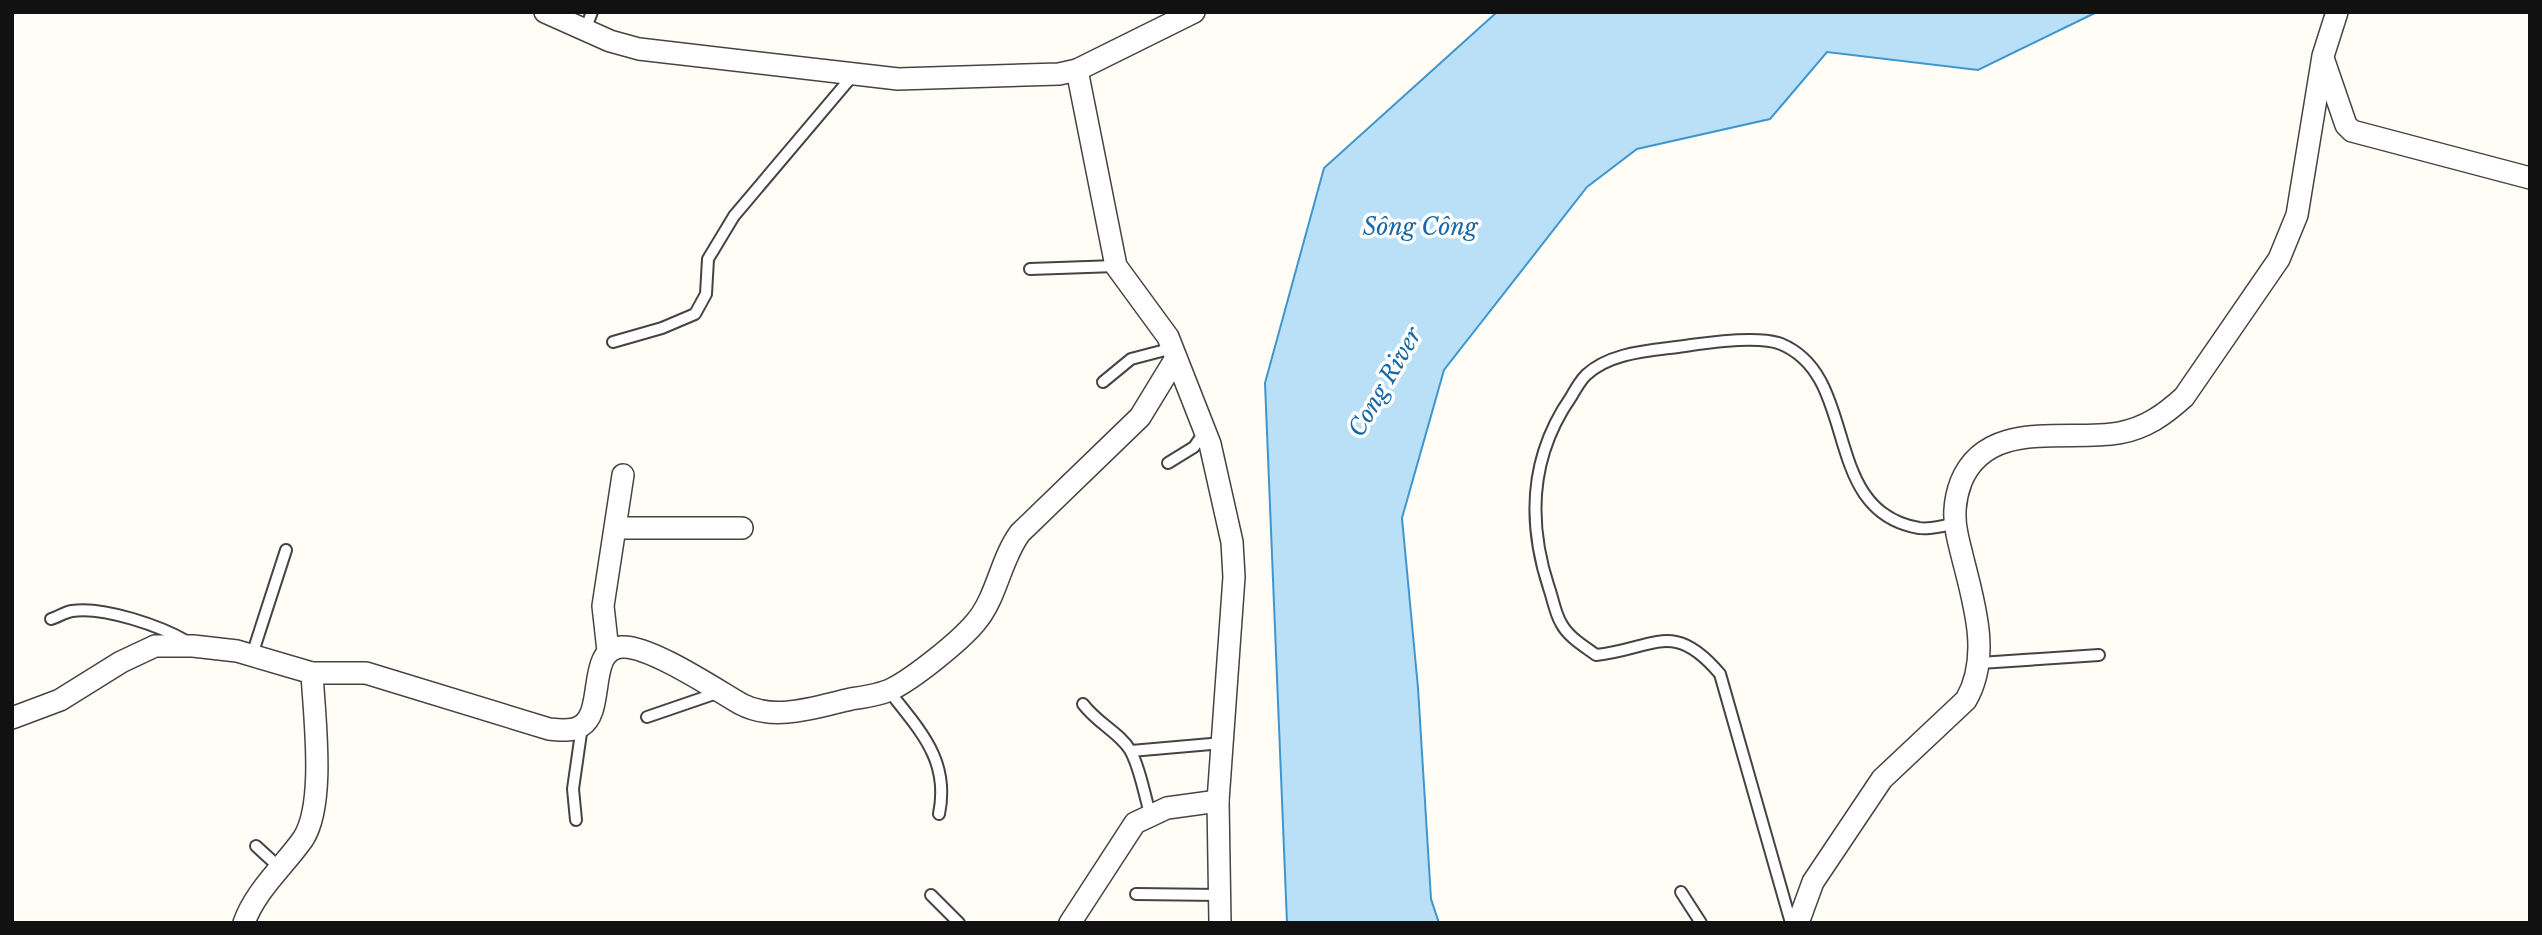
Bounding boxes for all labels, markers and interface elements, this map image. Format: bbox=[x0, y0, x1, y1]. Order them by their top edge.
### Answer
water label: Sông Công bbox=[1363, 213, 1479, 241]
water label: Cong River bbox=[1343, 321, 1428, 442]

